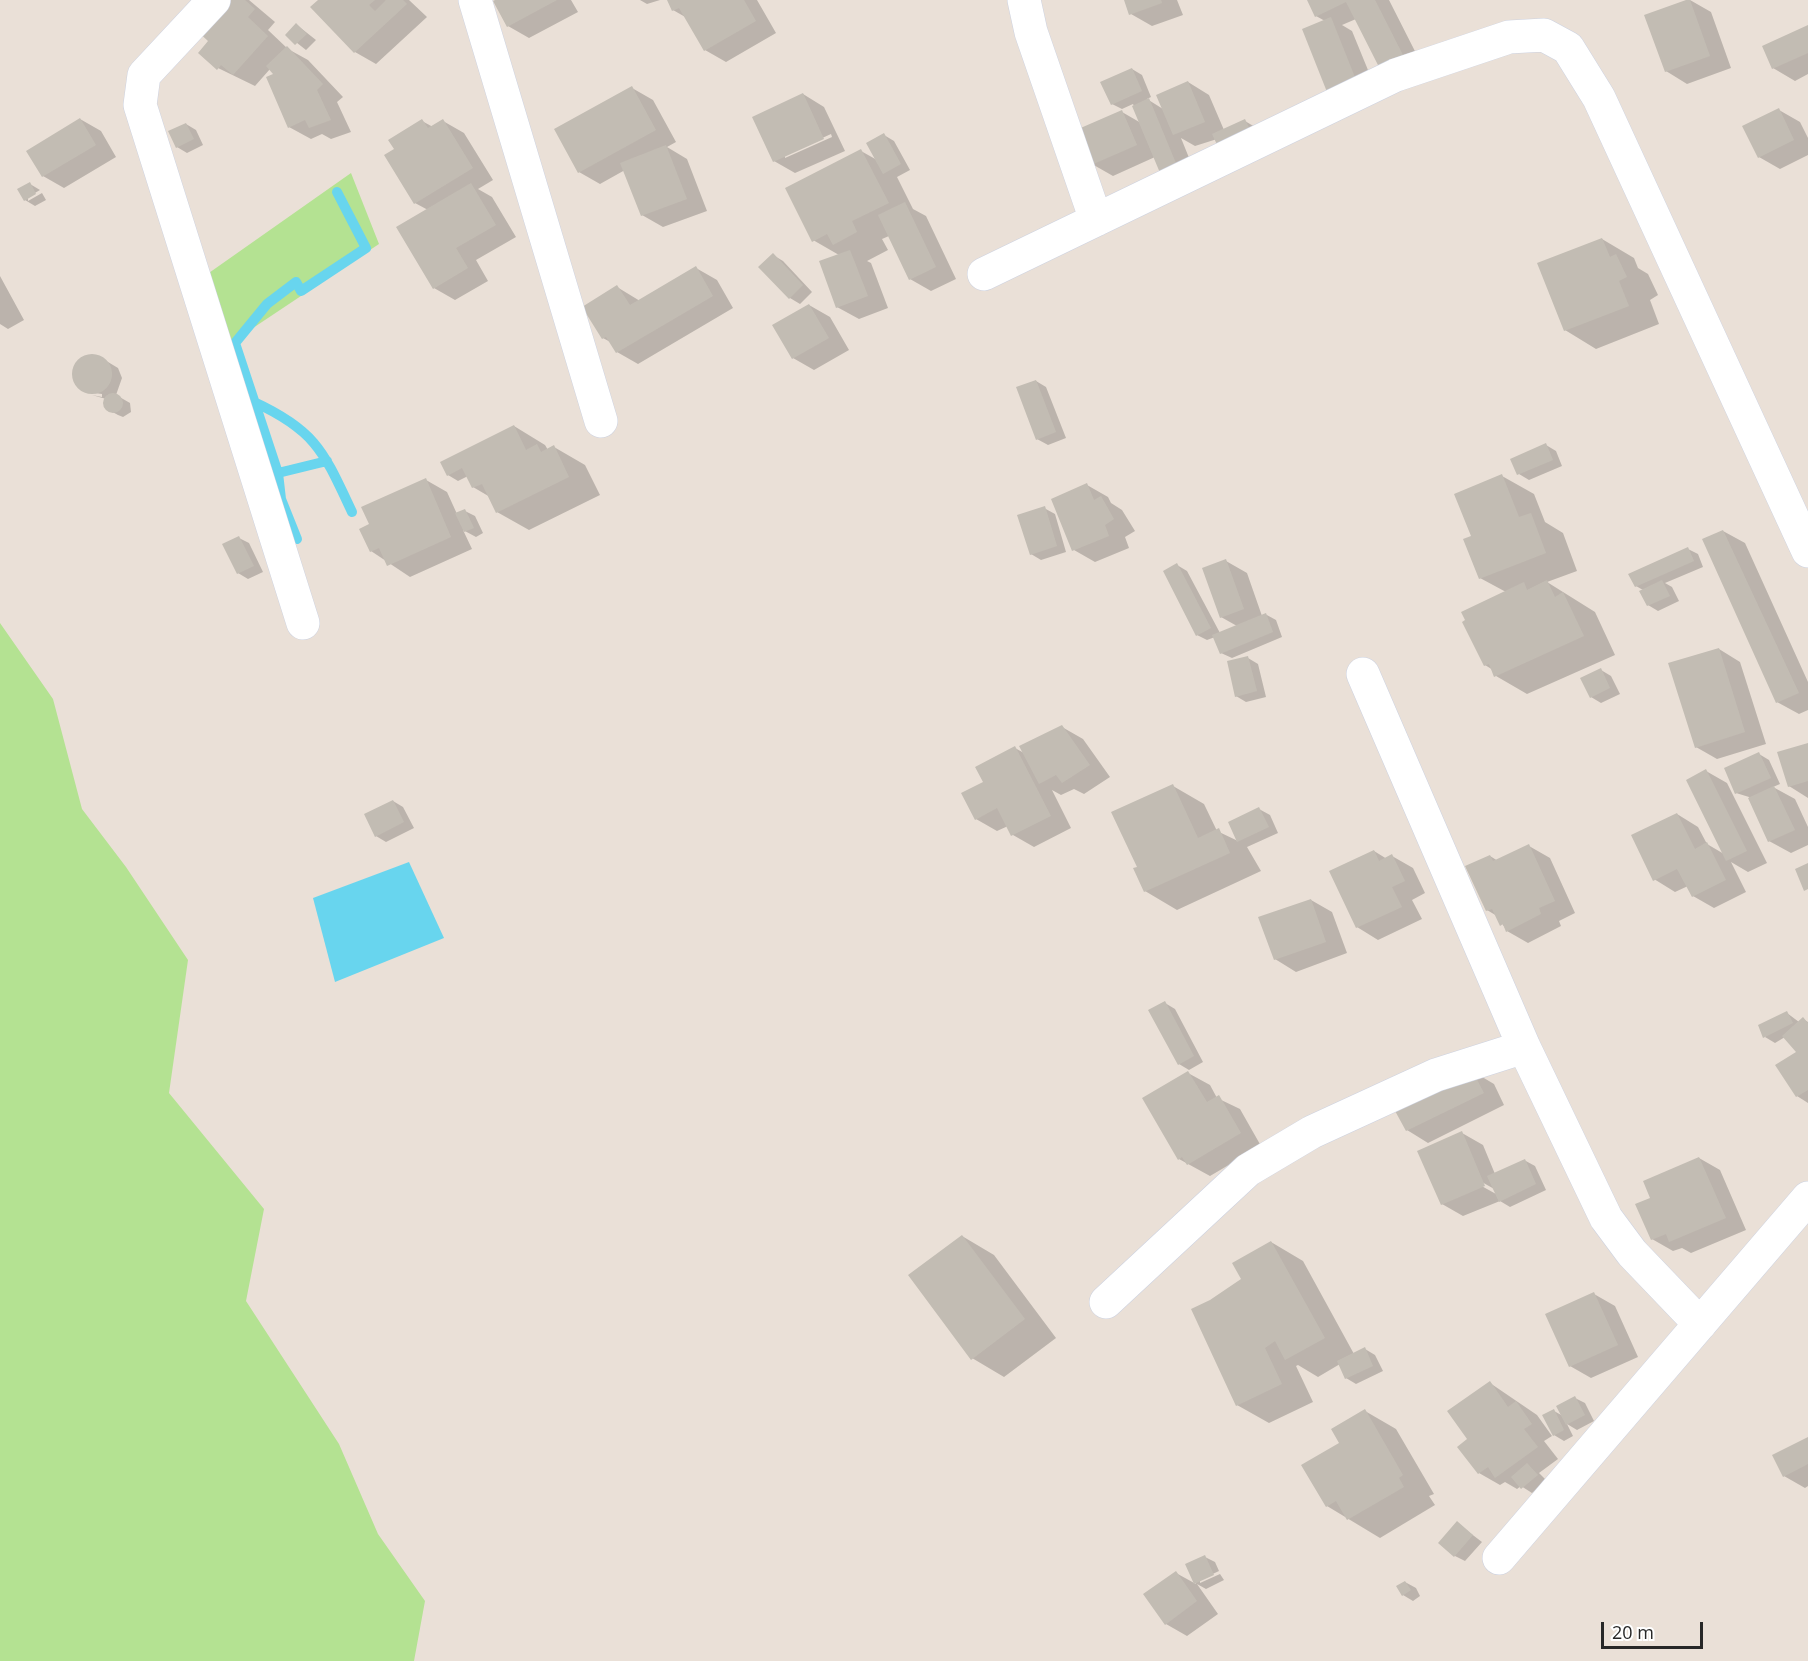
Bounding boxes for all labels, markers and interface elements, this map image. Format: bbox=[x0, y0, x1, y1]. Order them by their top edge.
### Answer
scale bar bbox=[1604, 1610, 1706, 1648]
text: 20 m bbox=[1612, 1620, 1654, 1644]

